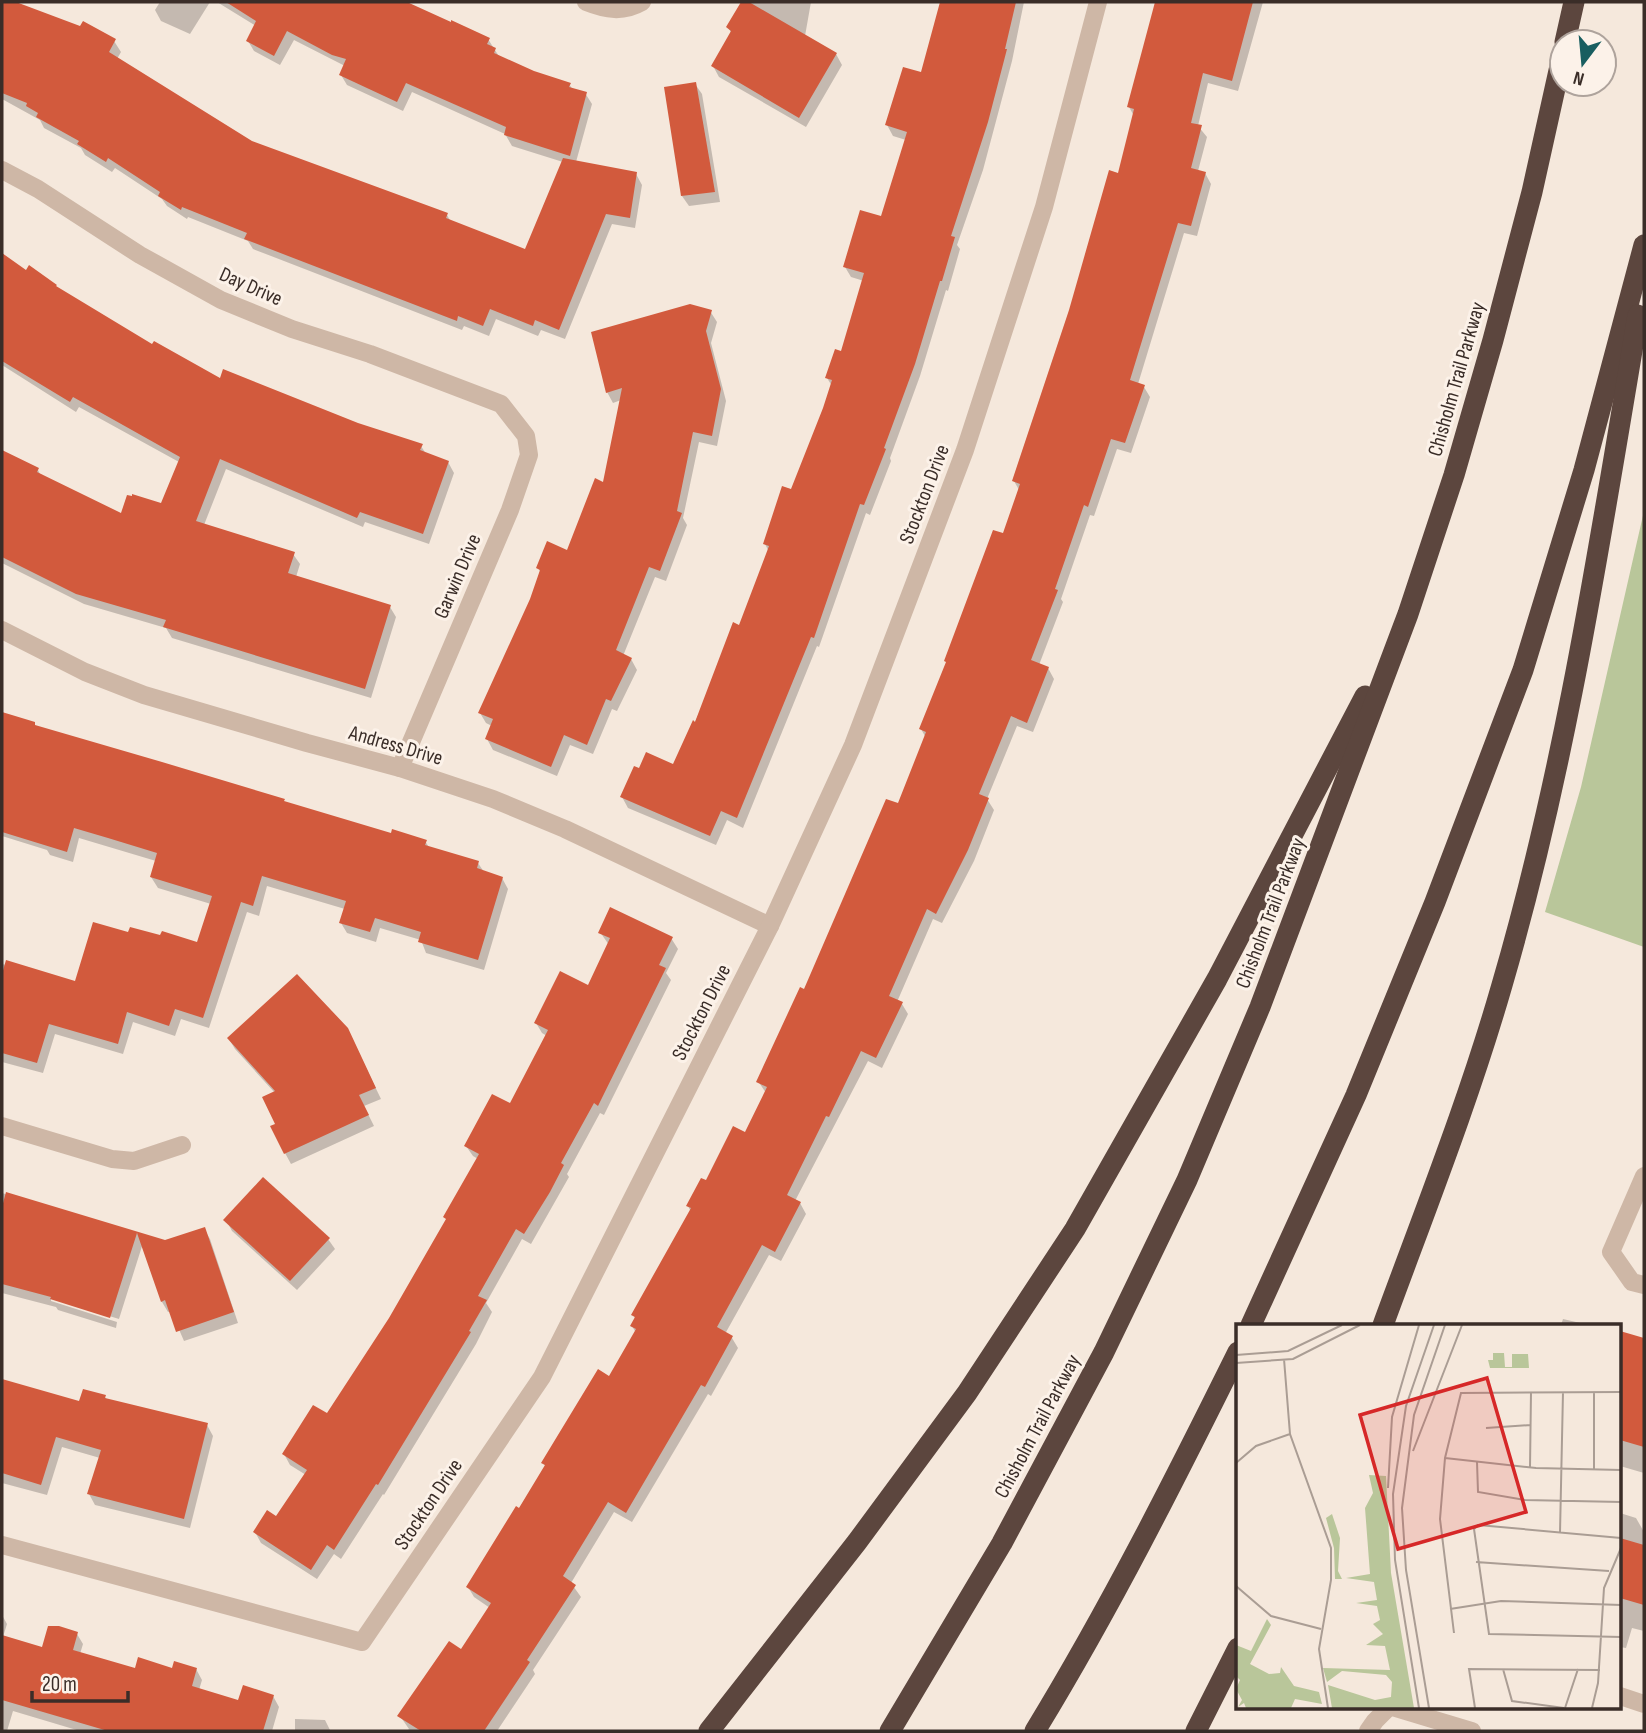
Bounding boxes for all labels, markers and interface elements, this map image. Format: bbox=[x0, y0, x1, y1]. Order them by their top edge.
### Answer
north arrow bbox=[1548, 28, 1618, 98]
text: N bbox=[1571, 65, 1587, 90]
street label: Day Drive bbox=[215, 262, 286, 311]
street label: Chisholm Trail Parkway bbox=[1423, 299, 1490, 459]
street label: Stockton Drive bbox=[894, 441, 955, 547]
street label: Garwin Drive bbox=[428, 530, 486, 622]
street label: Andress Drive bbox=[345, 720, 446, 771]
street label: Chisholm Trail Parkway bbox=[1230, 834, 1311, 992]
street label: Stockton Drive bbox=[667, 960, 736, 1064]
inset map bbox=[1236, 1324, 1622, 1708]
street label: Chisholm Trail Parkway bbox=[989, 1350, 1086, 1502]
street label: Stockton Drive bbox=[389, 1454, 468, 1555]
scale bar bbox=[32, 1660, 128, 1704]
text: 20 m bbox=[42, 1672, 77, 1697]

